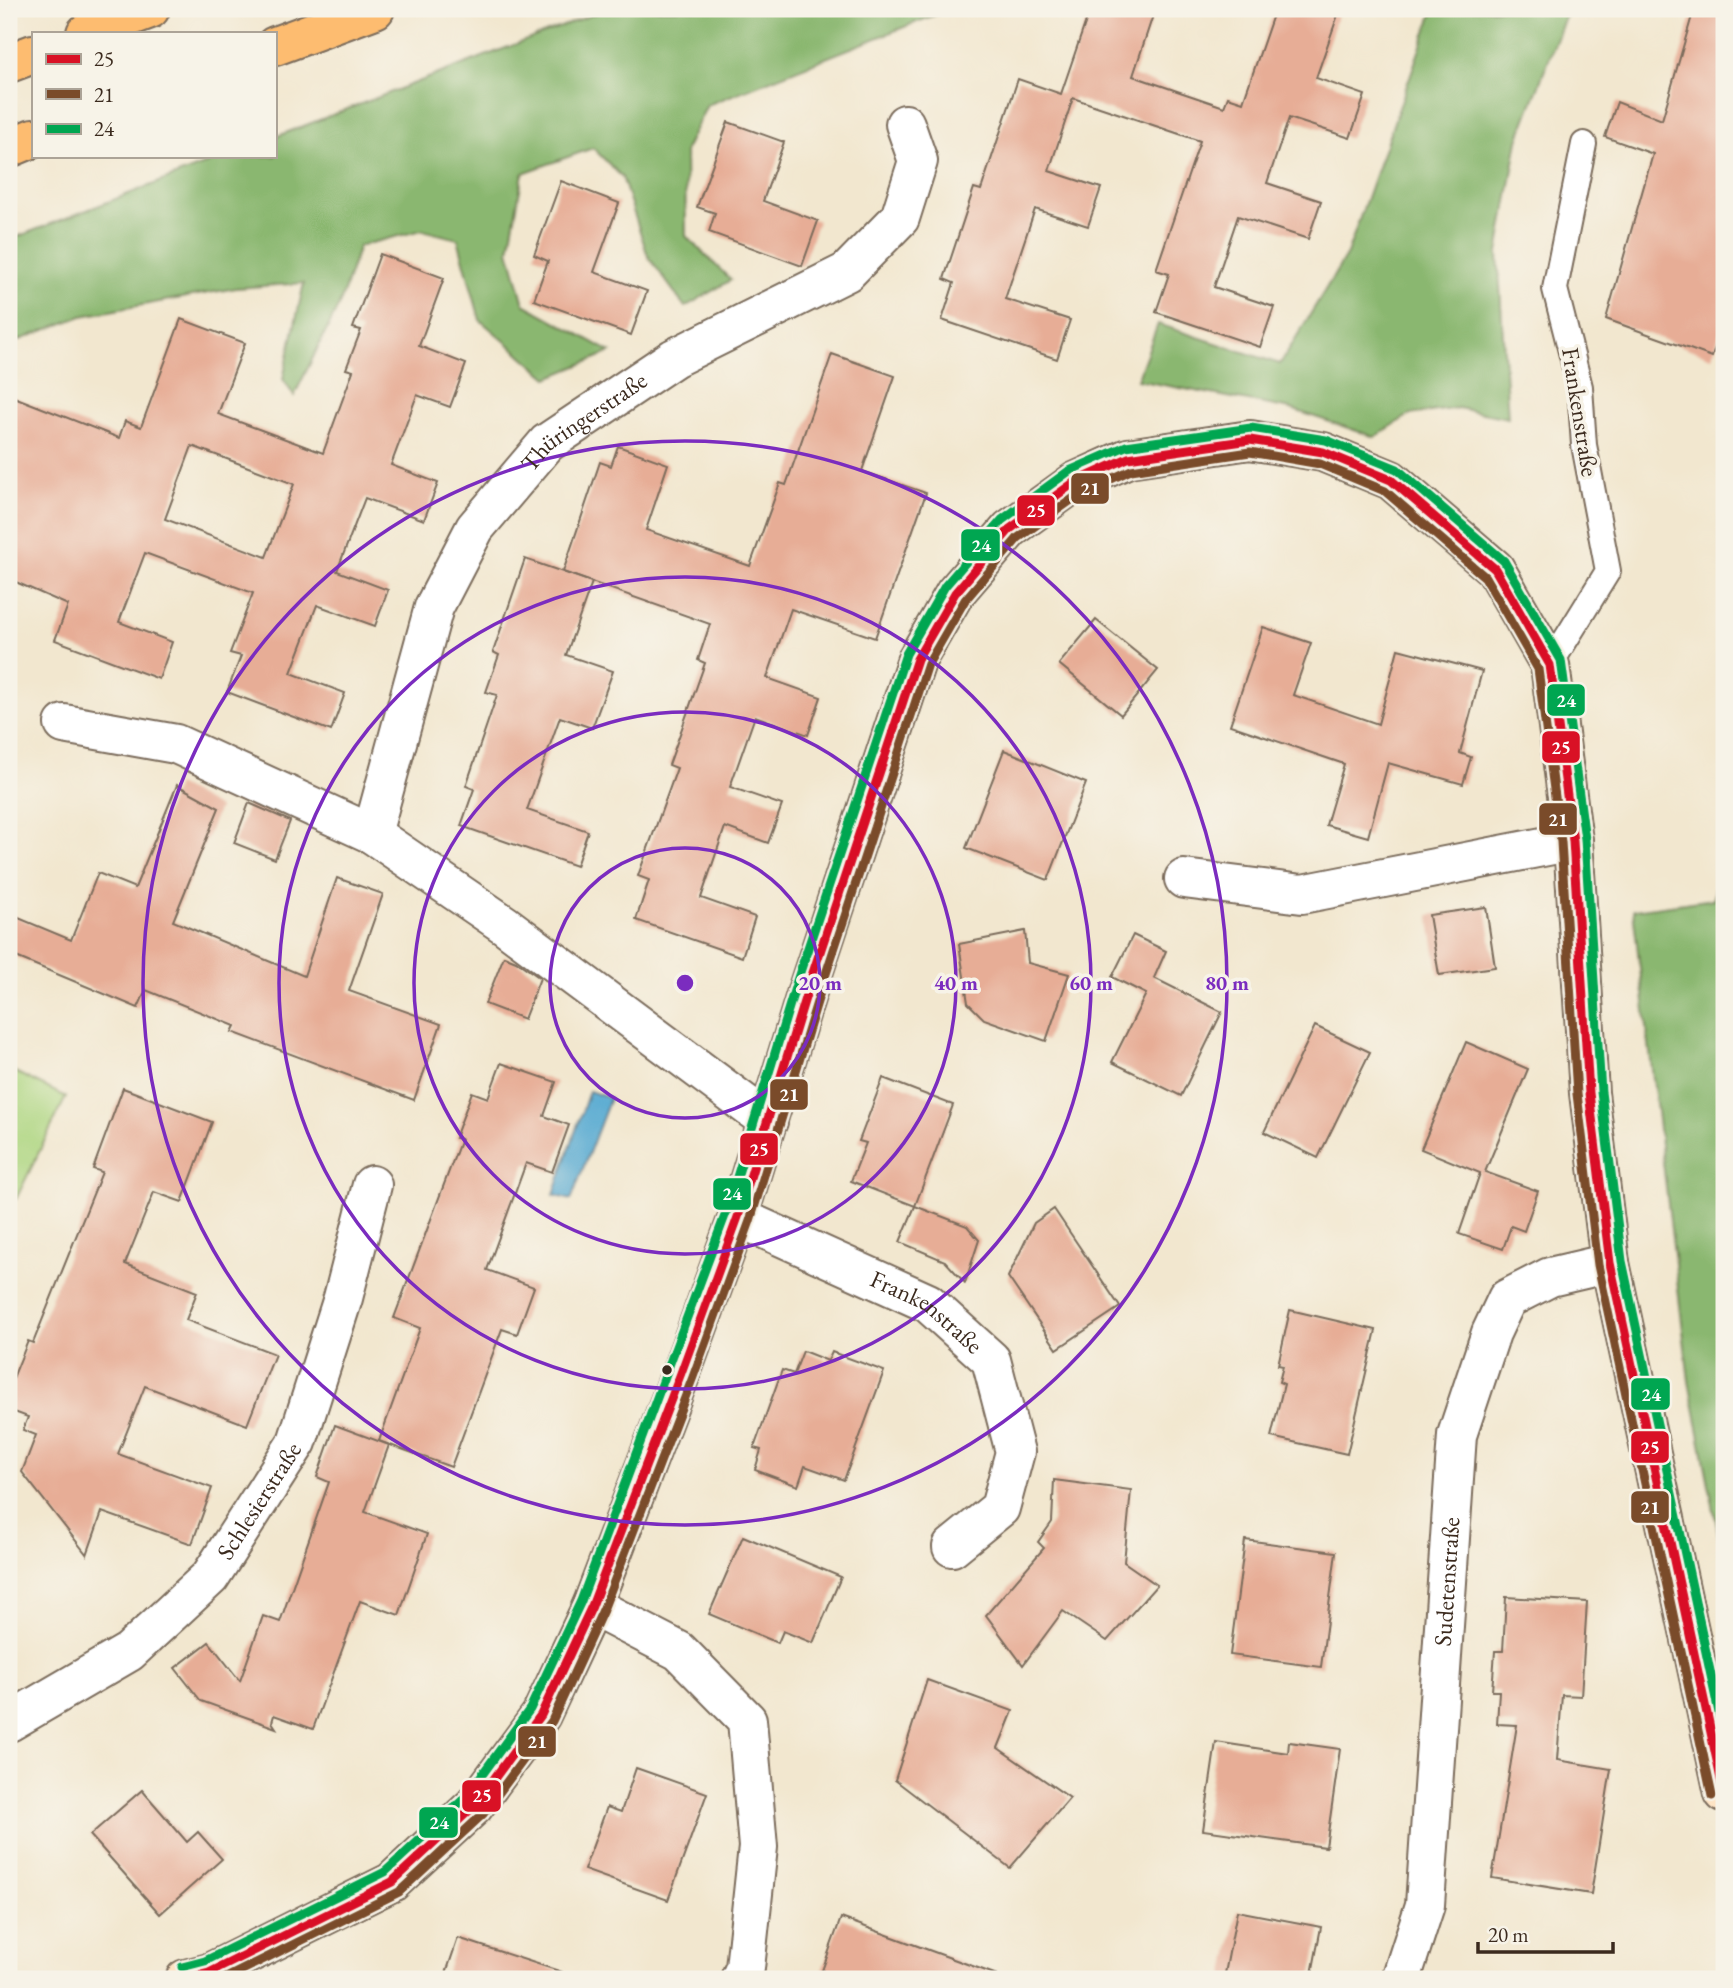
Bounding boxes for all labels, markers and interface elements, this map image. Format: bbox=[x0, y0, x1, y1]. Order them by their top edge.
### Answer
legend bbox=[32, 32, 276, 158]
text: 25 bbox=[94, 45, 114, 72]
text: 21 bbox=[94, 81, 114, 108]
text: 24 bbox=[94, 115, 115, 142]
street label: Frankenstraße bbox=[1555, 345, 1606, 479]
street label: Thüringerstraße bbox=[514, 364, 653, 478]
line badge: 21 bbox=[1070, 472, 1110, 505]
text: 21 bbox=[1080, 476, 1100, 501]
line badge: 25 bbox=[1016, 494, 1056, 527]
text: 25 bbox=[1026, 498, 1046, 523]
line badge: 24 bbox=[960, 528, 1001, 562]
text: 24 bbox=[971, 533, 992, 558]
line badge: 24 bbox=[1546, 683, 1586, 717]
text: 24 bbox=[1556, 688, 1577, 713]
line badge: 25 bbox=[1541, 730, 1581, 764]
text: 25 bbox=[1551, 735, 1571, 760]
line badge: 21 bbox=[1538, 802, 1578, 836]
text: 21 bbox=[1548, 807, 1568, 832]
text: 20 m bbox=[798, 969, 842, 996]
text: 40 m bbox=[934, 969, 978, 996]
text: 60 m bbox=[1069, 969, 1113, 996]
text: 80 m bbox=[1205, 969, 1249, 996]
centre of rings bbox=[673, 971, 697, 995]
line badge: 21 bbox=[769, 1078, 809, 1111]
text: 21 bbox=[779, 1082, 799, 1107]
line badge: 25 bbox=[739, 1132, 779, 1166]
text: 25 bbox=[749, 1137, 769, 1162]
line badge: 24 bbox=[712, 1177, 752, 1211]
text: 24 bbox=[722, 1181, 743, 1206]
street label: Frankenstraße bbox=[866, 1263, 990, 1360]
unlabelled marker bbox=[660, 1363, 674, 1377]
line badge: 24 bbox=[1630, 1377, 1671, 1411]
text: 24 bbox=[1641, 1382, 1662, 1407]
line badge: 25 bbox=[1630, 1430, 1670, 1464]
text: 25 bbox=[1640, 1435, 1660, 1460]
street label: Schlesierstraße bbox=[209, 1436, 308, 1565]
line badge: 21 bbox=[1630, 1490, 1670, 1524]
text: 21 bbox=[1640, 1495, 1660, 1520]
street label: Sudetenstraße bbox=[1427, 1516, 1466, 1647]
line badge: 21 bbox=[517, 1725, 557, 1758]
text: 21 bbox=[527, 1729, 547, 1754]
line badge: 25 bbox=[461, 1779, 502, 1813]
text: 25 bbox=[472, 1783, 492, 1808]
line badge: 24 bbox=[418, 1806, 459, 1839]
text: 24 bbox=[429, 1810, 450, 1835]
scale bar bbox=[1478, 1911, 1612, 1955]
text: 20 m bbox=[1488, 1921, 1529, 1948]

